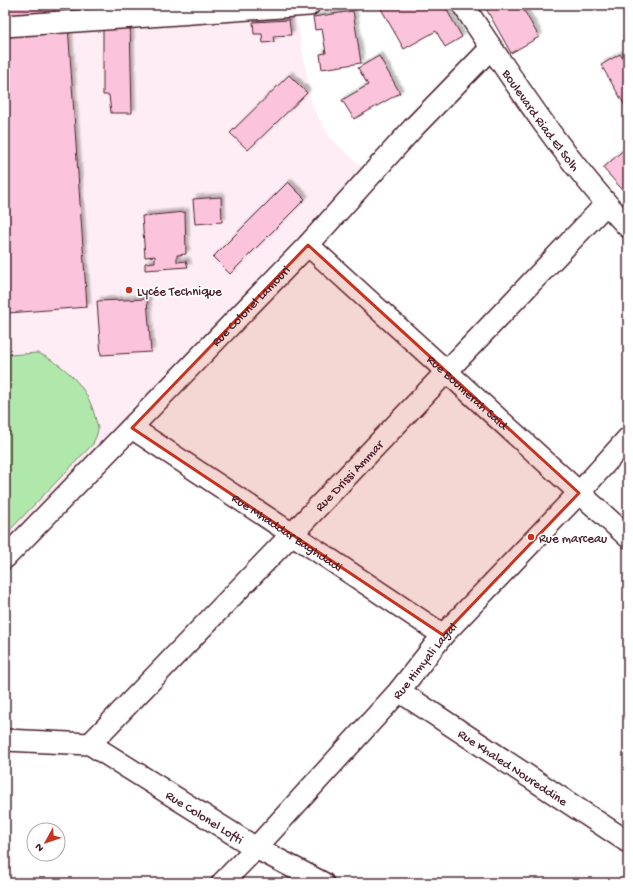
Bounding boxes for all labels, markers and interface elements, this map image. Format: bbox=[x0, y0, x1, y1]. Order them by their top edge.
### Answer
street label: Boulevard Riad El Solh bbox=[498, 66, 582, 175]
street label: Rue Colonel Lamouri bbox=[209, 263, 294, 350]
marker: Lycée Technique bbox=[124, 285, 134, 295]
place label: Lycée Technique bbox=[137, 285, 222, 300]
street label: Rue Boumerah Saïd bbox=[423, 353, 511, 435]
street label: Rue Drissi Ammar bbox=[313, 437, 388, 515]
street label: Rue Mhaddar Baghdadi bbox=[228, 491, 345, 576]
marker: Rue marceau bbox=[526, 532, 536, 542]
place label: Rue marceau bbox=[539, 532, 607, 547]
street label: Rue Himyali Lagal bbox=[390, 620, 461, 703]
street label: Rue Khaled Noureddine bbox=[454, 727, 570, 810]
street label: Rue Colonel Lofti bbox=[162, 788, 246, 848]
north arrow bbox=[26, 822, 66, 862]
text: N bbox=[33, 841, 47, 854]

